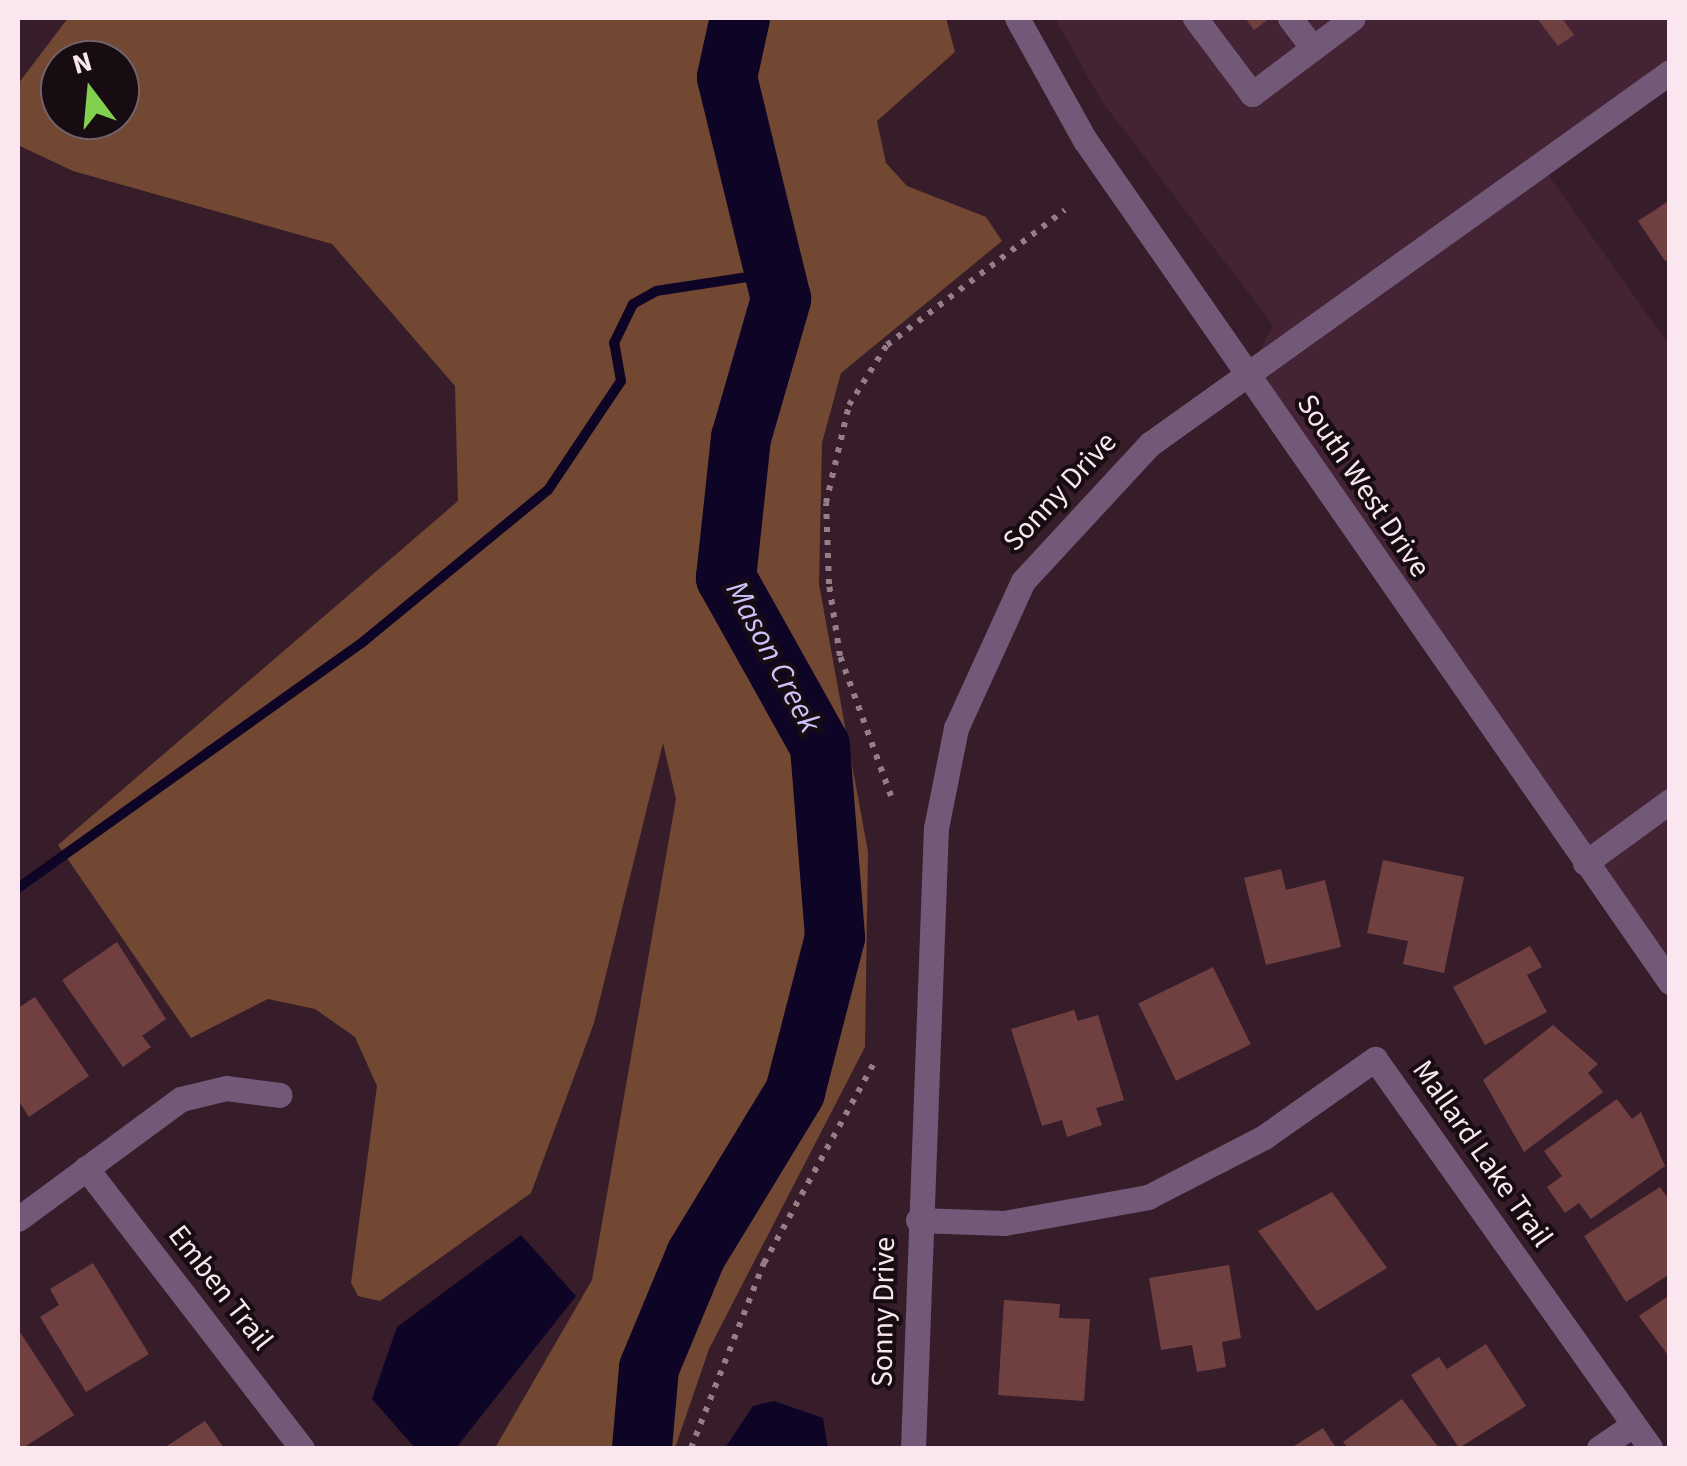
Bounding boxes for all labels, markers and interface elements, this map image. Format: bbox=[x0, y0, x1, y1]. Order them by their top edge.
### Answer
north arrow bbox=[40, 40, 140, 140]
text: N bbox=[68, 41, 97, 85]
street label: South West Drive bbox=[1289, 388, 1437, 584]
street label: Sonny Drive bbox=[996, 425, 1124, 559]
water label: Mason Creek bbox=[717, 575, 829, 739]
street label: Mallard Lake Trail bbox=[1404, 1054, 1560, 1254]
street label: Emben Trail bbox=[160, 1218, 280, 1358]
street label: Sonny Drive bbox=[865, 1237, 903, 1387]

